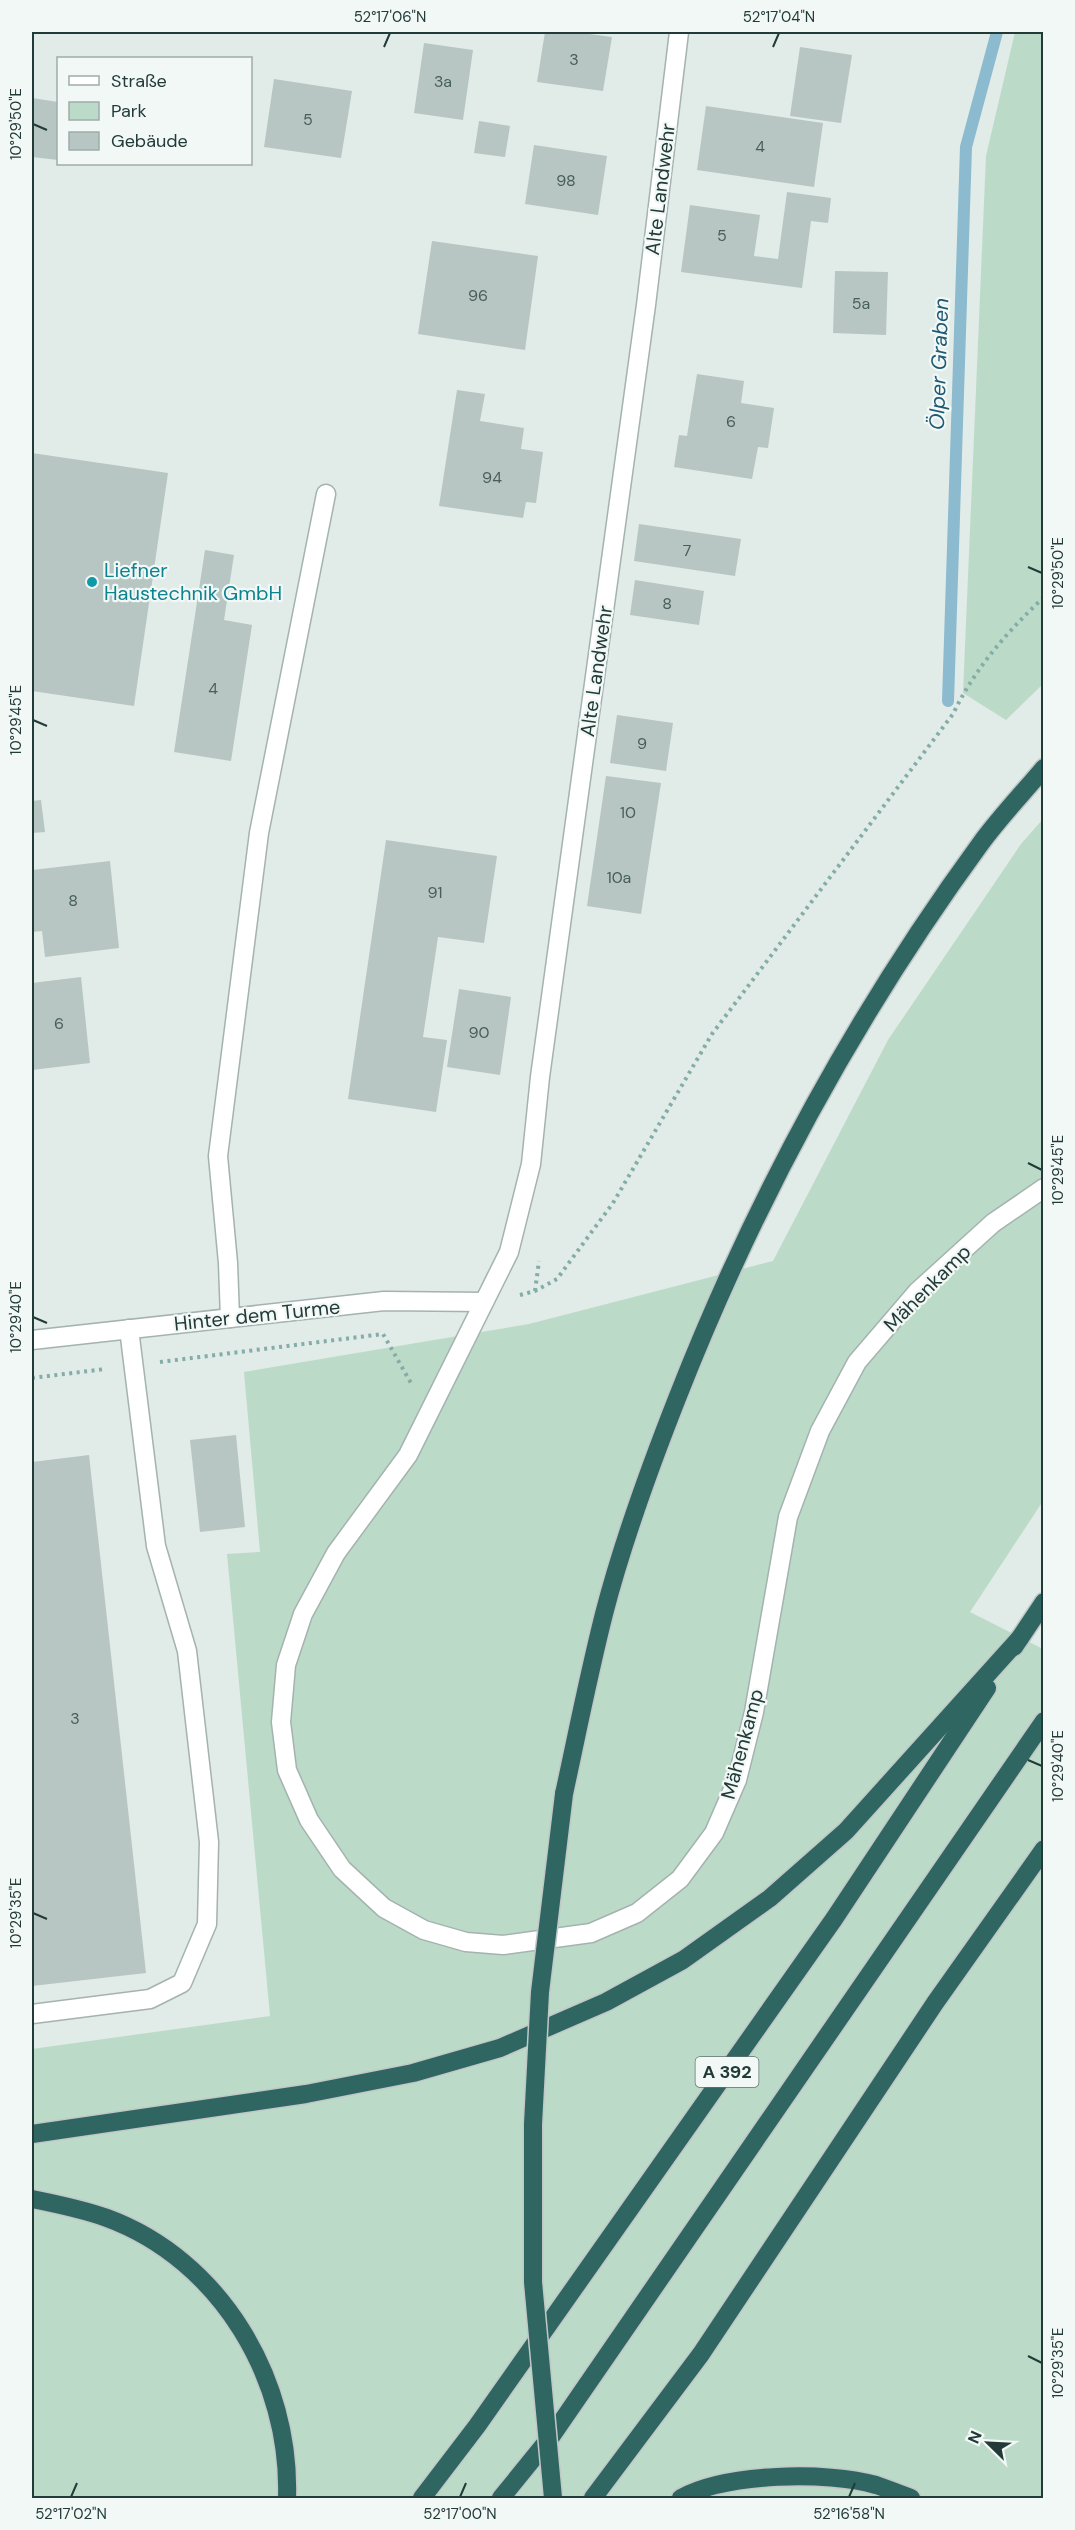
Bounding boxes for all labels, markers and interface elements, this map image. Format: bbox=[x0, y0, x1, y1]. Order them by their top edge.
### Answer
text: 52°17'06"N bbox=[354, 7, 426, 27]
text: 52°17'04"N bbox=[743, 7, 815, 27]
house number: 3 bbox=[569, 49, 579, 70]
legend bbox=[57, 57, 252, 165]
text: Straße bbox=[111, 69, 167, 93]
house number: 3a bbox=[434, 71, 452, 92]
text: 10°29'50"E bbox=[6, 88, 26, 160]
text: Park bbox=[111, 99, 147, 123]
house number: 5 bbox=[303, 109, 313, 130]
street label: Alte Landwehr bbox=[639, 122, 681, 256]
text: Gebäude bbox=[111, 129, 188, 153]
house number: 4 bbox=[755, 136, 765, 157]
house number: 98 bbox=[556, 170, 576, 191]
house number: 5 bbox=[717, 225, 727, 246]
house number: 96 bbox=[468, 285, 488, 306]
house number: 5a bbox=[852, 293, 870, 314]
water label: Ölper Graben bbox=[923, 297, 955, 431]
house number: 6 bbox=[726, 411, 736, 432]
house number: 94 bbox=[482, 467, 502, 488]
text: 10°29'50"E bbox=[1048, 537, 1068, 609]
house number: 7 bbox=[683, 540, 691, 561]
place label: Liefner Haustechnik GmbH bbox=[104, 557, 282, 606]
marker: Liefner Haustechnik GmbH bbox=[85, 575, 99, 589]
house number: 8 bbox=[662, 593, 672, 614]
street label: Alte Landwehr bbox=[574, 604, 618, 738]
house number: 4 bbox=[208, 678, 218, 699]
text: 10°29'45"E bbox=[6, 685, 26, 755]
house number: 9 bbox=[637, 733, 647, 754]
house number: 10 bbox=[620, 802, 636, 823]
house number: 10a bbox=[607, 867, 631, 888]
house number: 91 bbox=[428, 882, 442, 903]
house number: 8 bbox=[68, 890, 78, 911]
house number: 6 bbox=[54, 1013, 64, 1034]
house number: 90 bbox=[469, 1022, 490, 1043]
text: 10°29'45"E bbox=[1048, 1135, 1068, 1205]
street label: Mähenkamp bbox=[878, 1239, 976, 1337]
text: 10°29'40"E bbox=[6, 1281, 26, 1353]
street label: Hinter dem Turme bbox=[173, 1293, 341, 1337]
street label: Mähenkamp bbox=[715, 1686, 769, 1802]
house number: 3 bbox=[70, 1708, 80, 1729]
text: 10°29'40"E bbox=[1048, 1730, 1068, 1802]
text: 10°29'35"E bbox=[6, 1878, 26, 1948]
road number: A 392 bbox=[696, 2057, 758, 2087]
text: 10°29'35"E bbox=[1048, 2328, 1068, 2398]
north arrow bbox=[958, 2413, 1018, 2473]
text: N bbox=[963, 2428, 987, 2447]
text: 52°17'02"N bbox=[35, 2504, 107, 2524]
text: 52°17'00"N bbox=[423, 2504, 497, 2524]
text: 52°16'58"N bbox=[813, 2504, 885, 2524]

